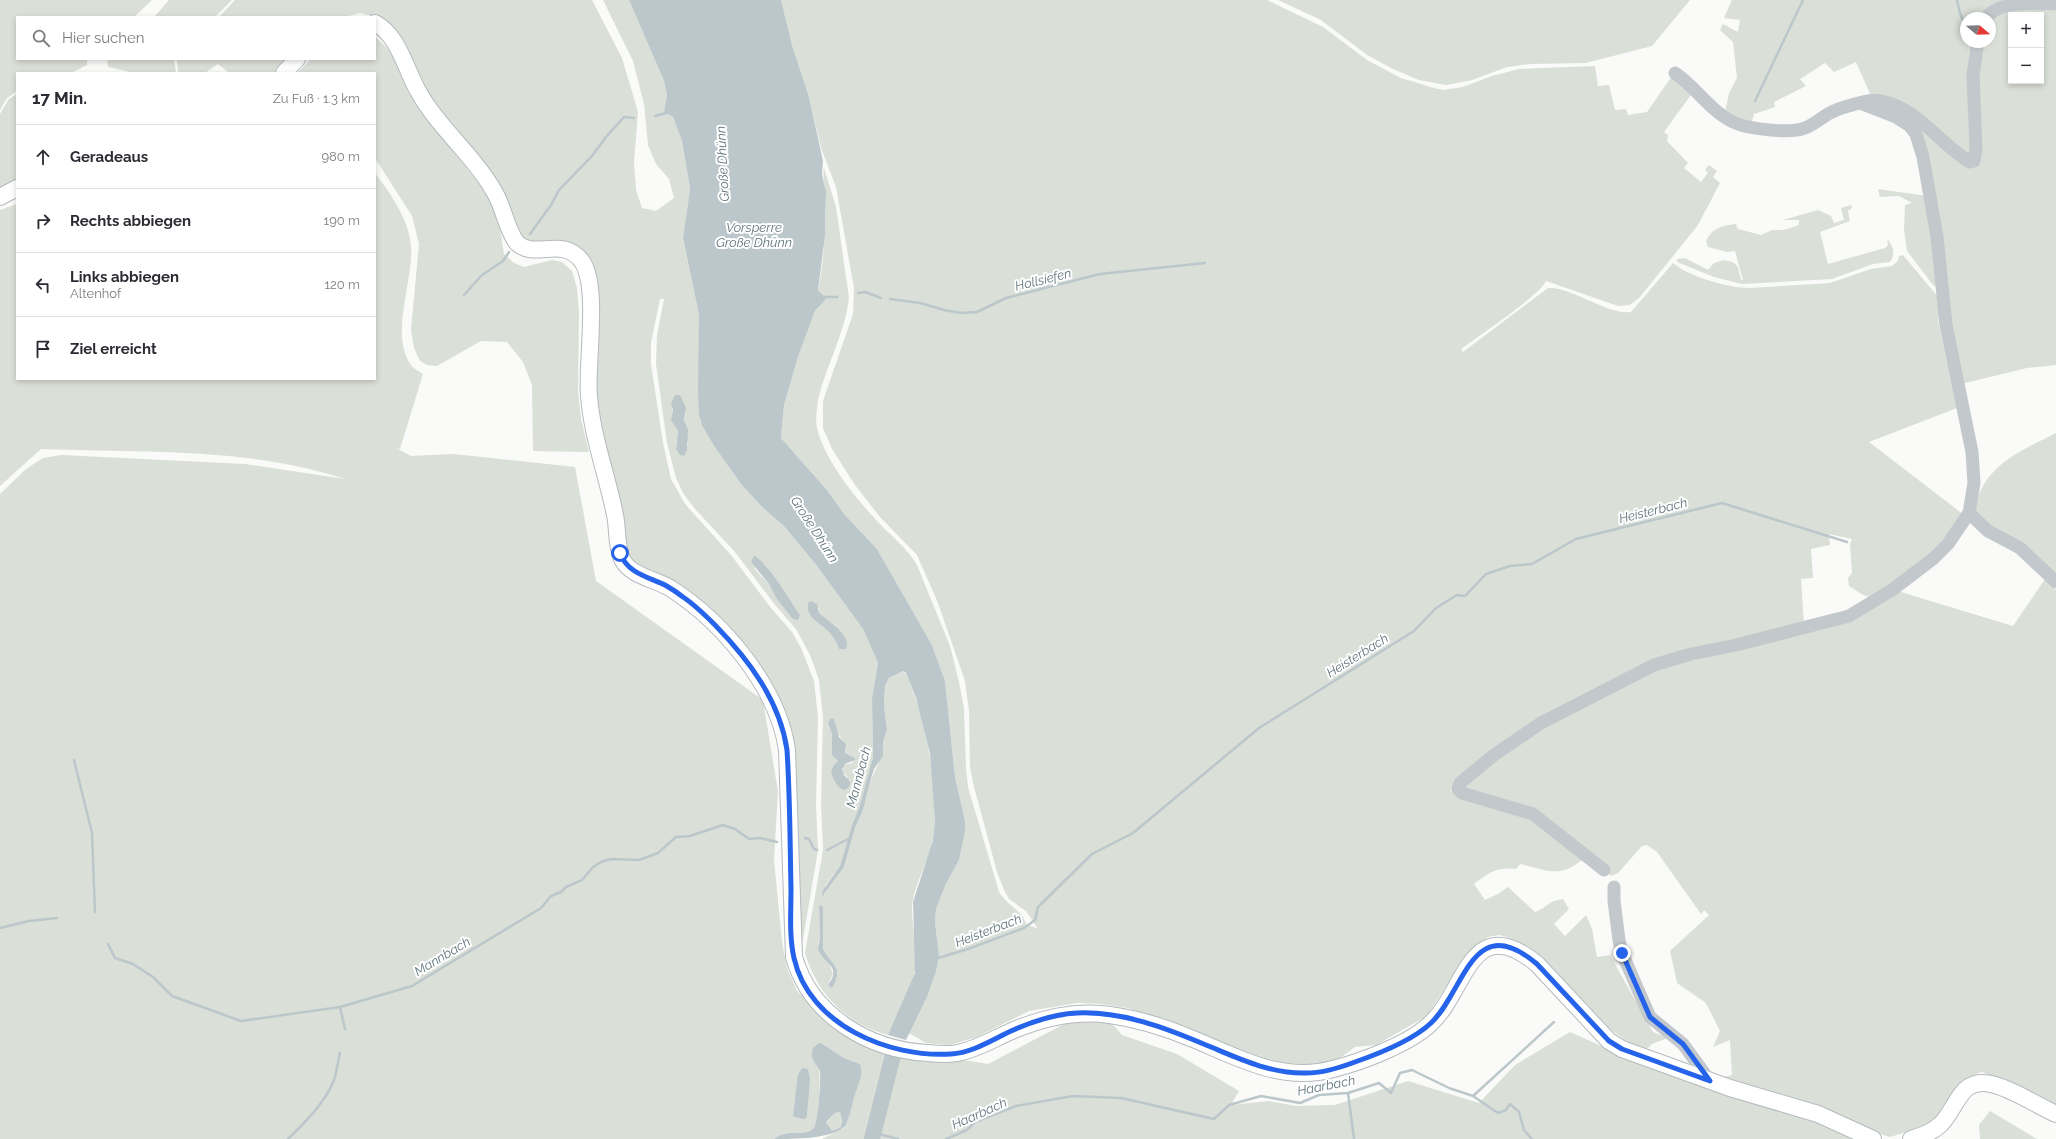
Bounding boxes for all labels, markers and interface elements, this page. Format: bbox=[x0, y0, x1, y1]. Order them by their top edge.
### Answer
north arrow bbox=[1960, 12, 1996, 48]
map controls bbox=[2008, 12, 2044, 84]
button: + bbox=[2008, 12, 2044, 48]
search box bbox=[16, 16, 376, 60]
icon: search bbox=[30, 27, 52, 49]
text: Hier suchen bbox=[62, 29, 145, 47]
button: − bbox=[2008, 48, 2044, 84]
text: 17 Min. bbox=[32, 88, 87, 108]
text: Zu Fuß · 1.3 km bbox=[273, 91, 360, 106]
water label: Große Dhünn bbox=[713, 126, 732, 202]
icon: ahead bbox=[32, 146, 54, 168]
text: Geradeaus bbox=[70, 148, 148, 166]
text: 980 m bbox=[321, 149, 360, 164]
icon: right bbox=[32, 210, 54, 232]
text: Rechts abbiegen bbox=[70, 212, 191, 230]
text: 190 m bbox=[324, 213, 360, 228]
water label: Vorsperre Große Dhünn bbox=[716, 220, 792, 250]
water label: Hollsiefen bbox=[1013, 265, 1073, 294]
text: Links abbiegen bbox=[70, 268, 179, 286]
icon: left bbox=[32, 274, 54, 296]
text: 120 m bbox=[324, 277, 360, 292]
text: Altenhof bbox=[70, 286, 121, 301]
icon: arrive bbox=[32, 338, 54, 360]
text: Ziel erreicht bbox=[70, 340, 157, 358]
water label: Große Dhünn bbox=[788, 493, 842, 565]
water label: Heisterbach bbox=[1617, 495, 1689, 526]
route start bbox=[611, 544, 629, 562]
water label: Heisterbach bbox=[1324, 631, 1391, 680]
water label: Mannbach bbox=[843, 745, 874, 809]
water label: Heisterbach bbox=[953, 911, 1024, 950]
water label: Mannbach bbox=[412, 934, 473, 979]
route end bbox=[1613, 944, 1631, 962]
water label: Haarbach bbox=[1296, 1073, 1356, 1098]
water label: Haarbach bbox=[949, 1095, 1009, 1132]

